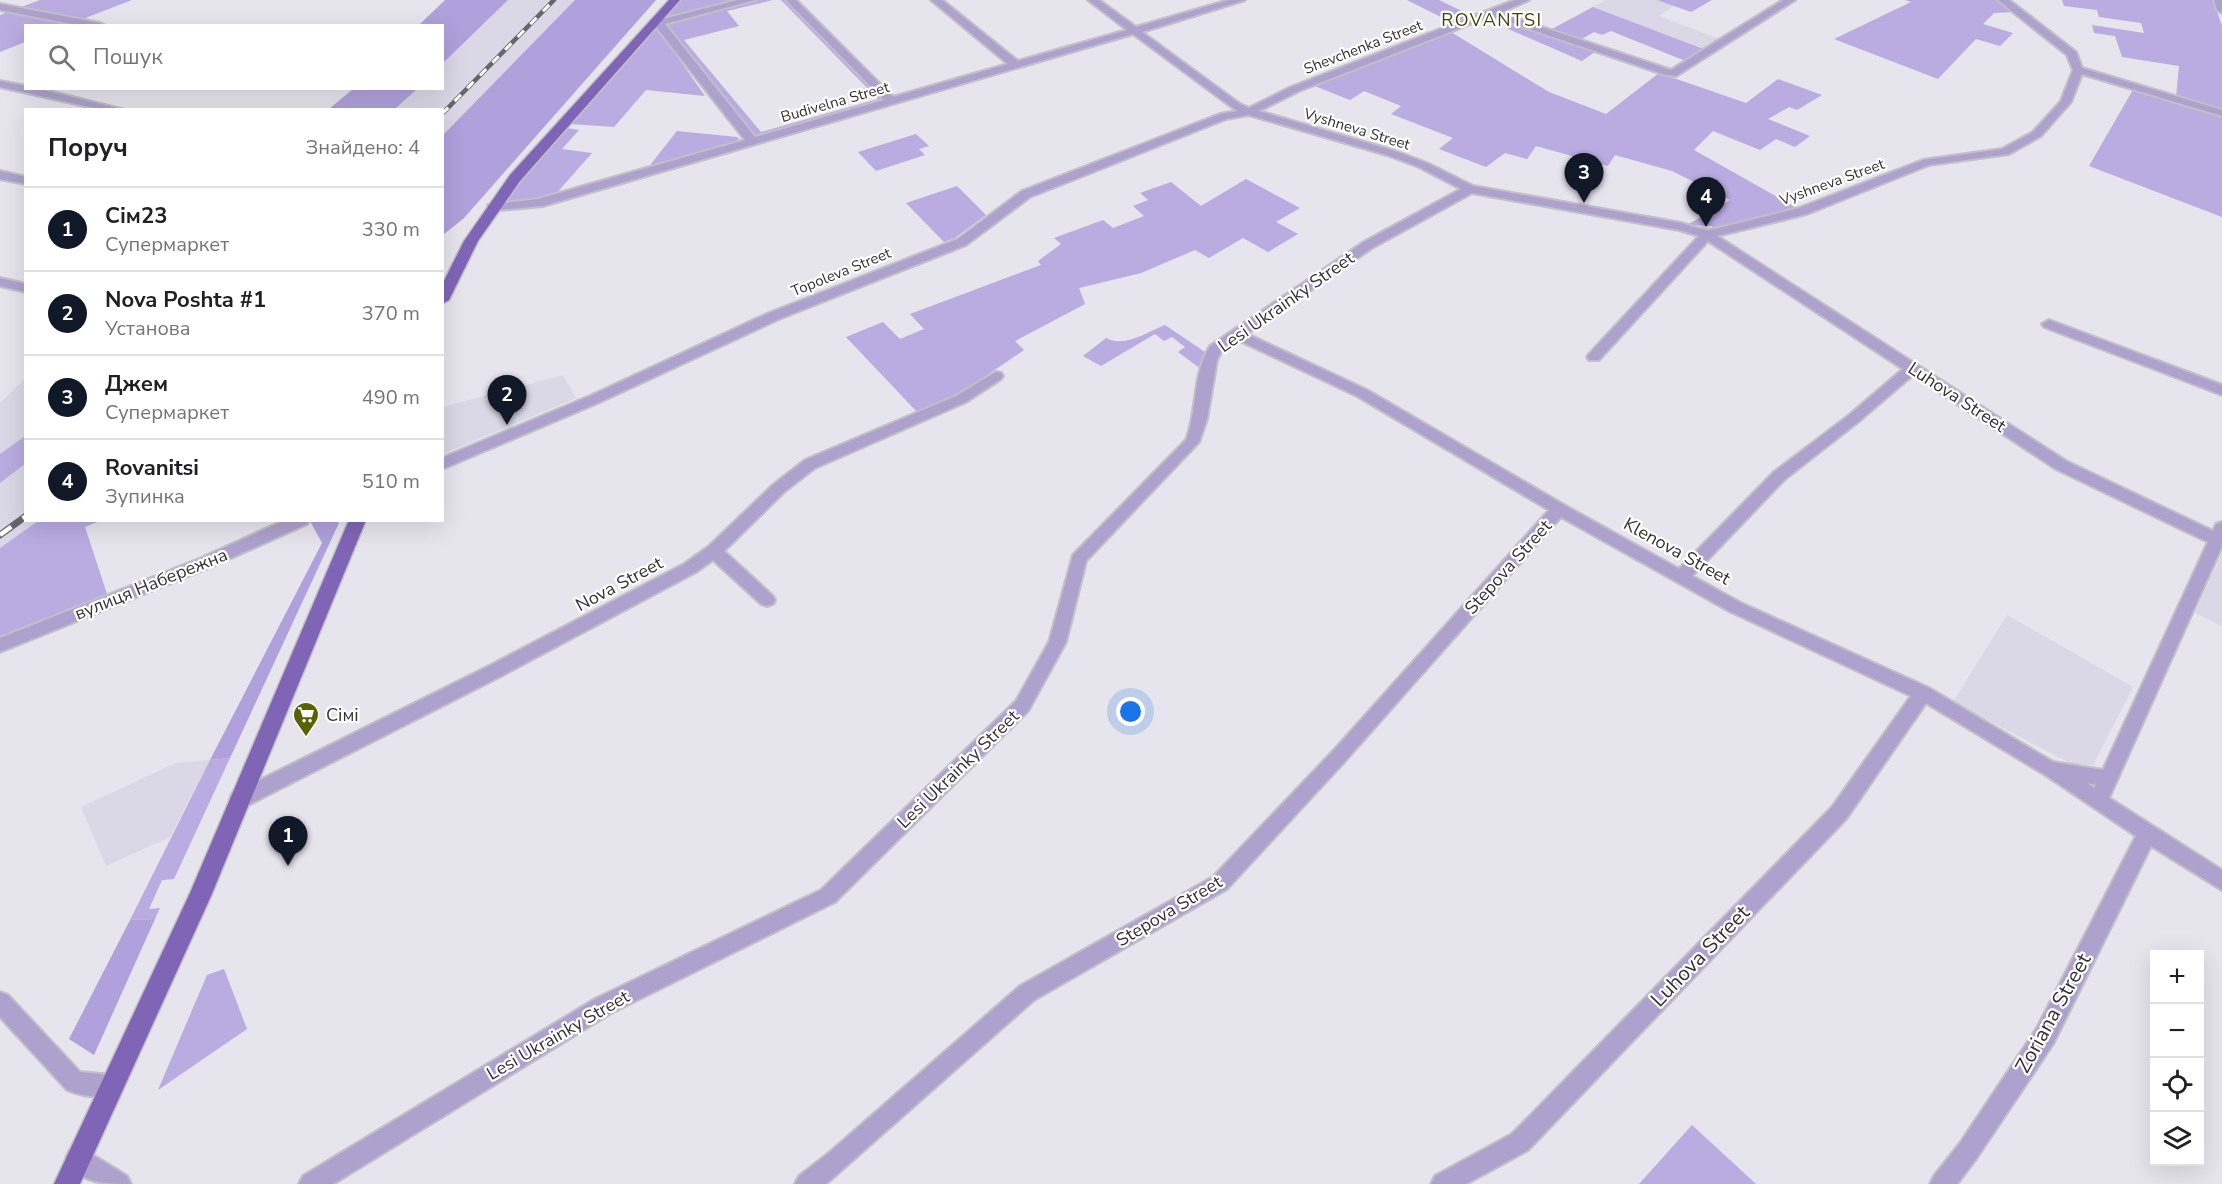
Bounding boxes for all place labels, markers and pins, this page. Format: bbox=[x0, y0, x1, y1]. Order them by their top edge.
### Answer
pin: 3 bbox=[1564, 154, 1604, 203]
pin: 4 bbox=[1686, 178, 1726, 227]
pin: 2 bbox=[488, 376, 526, 425]
supermarket icon: Сімі bbox=[291, 700, 321, 738]
place label: Сімі bbox=[326, 703, 359, 727]
pin: 1 bbox=[268, 816, 308, 866]

